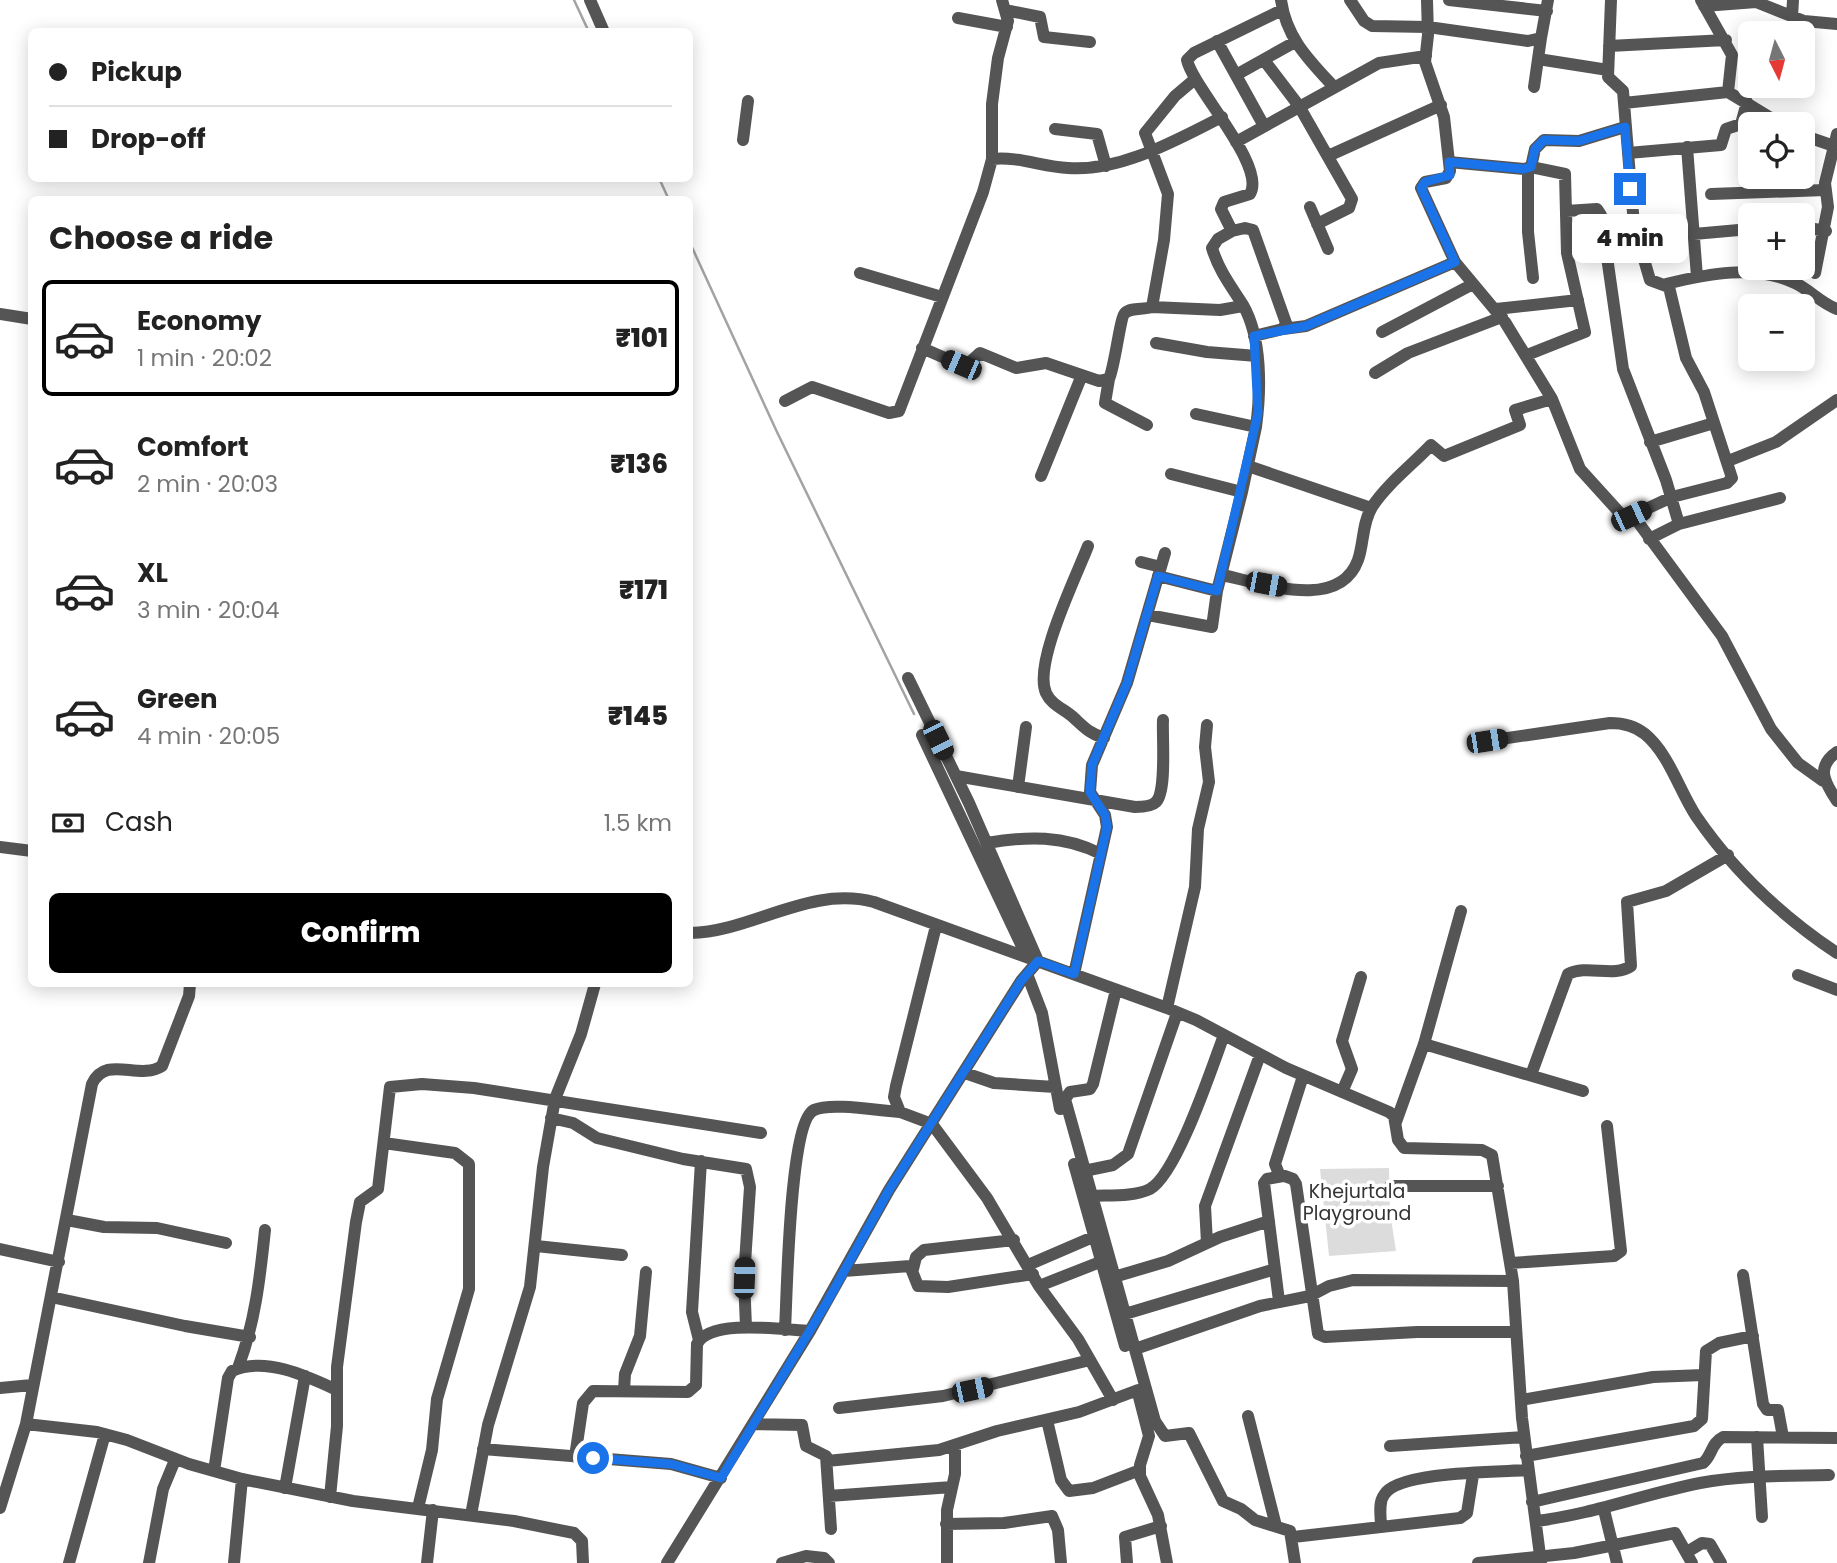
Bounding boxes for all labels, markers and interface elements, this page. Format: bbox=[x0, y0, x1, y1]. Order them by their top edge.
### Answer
north arrow bbox=[1738, 21, 1815, 98]
map controls bbox=[1738, 21, 1815, 371]
text: Pickup bbox=[91, 54, 182, 90]
button: locate bbox=[1738, 112, 1815, 189]
text: Drop-off bbox=[91, 121, 206, 157]
route end bbox=[1614, 173, 1646, 205]
button: + bbox=[1738, 203, 1815, 280]
callout: 4 min bbox=[1572, 214, 1688, 262]
text: Choose a ride bbox=[49, 215, 273, 260]
text: 4 min bbox=[1596, 222, 1664, 254]
button: − bbox=[1738, 294, 1815, 371]
text: Economy bbox=[137, 303, 261, 339]
icon: car bbox=[53, 307, 116, 370]
text: ₹101 bbox=[616, 320, 668, 356]
text: 1 min · 20:02 bbox=[137, 342, 272, 374]
car bbox=[938, 347, 985, 383]
text: Comfort bbox=[137, 429, 249, 465]
icon: car bbox=[53, 433, 116, 496]
text: ₹136 bbox=[610, 446, 668, 482]
text: 2 min · 20:03 bbox=[137, 468, 278, 500]
car bbox=[1608, 498, 1655, 534]
text: XL bbox=[137, 555, 168, 591]
icon: car bbox=[53, 559, 116, 622]
car bbox=[1244, 570, 1289, 598]
text: ₹171 bbox=[619, 572, 668, 608]
text: 3 min · 20:04 bbox=[137, 594, 279, 626]
text: Green bbox=[137, 681, 218, 717]
icon: car bbox=[53, 685, 116, 748]
text: ₹145 bbox=[608, 698, 668, 734]
car bbox=[920, 717, 957, 763]
text: 4 min · 20:05 bbox=[137, 720, 280, 752]
car bbox=[1465, 727, 1510, 755]
icon: cash bbox=[49, 804, 87, 842]
text: Cash bbox=[105, 804, 173, 840]
text: 1.5 km bbox=[604, 807, 672, 839]
button: Confirm bbox=[49, 893, 672, 973]
park label: Khejurtala Playground bbox=[1303, 1178, 1411, 1227]
car bbox=[733, 1257, 756, 1299]
car bbox=[950, 1375, 995, 1405]
route start bbox=[577, 1442, 609, 1474]

